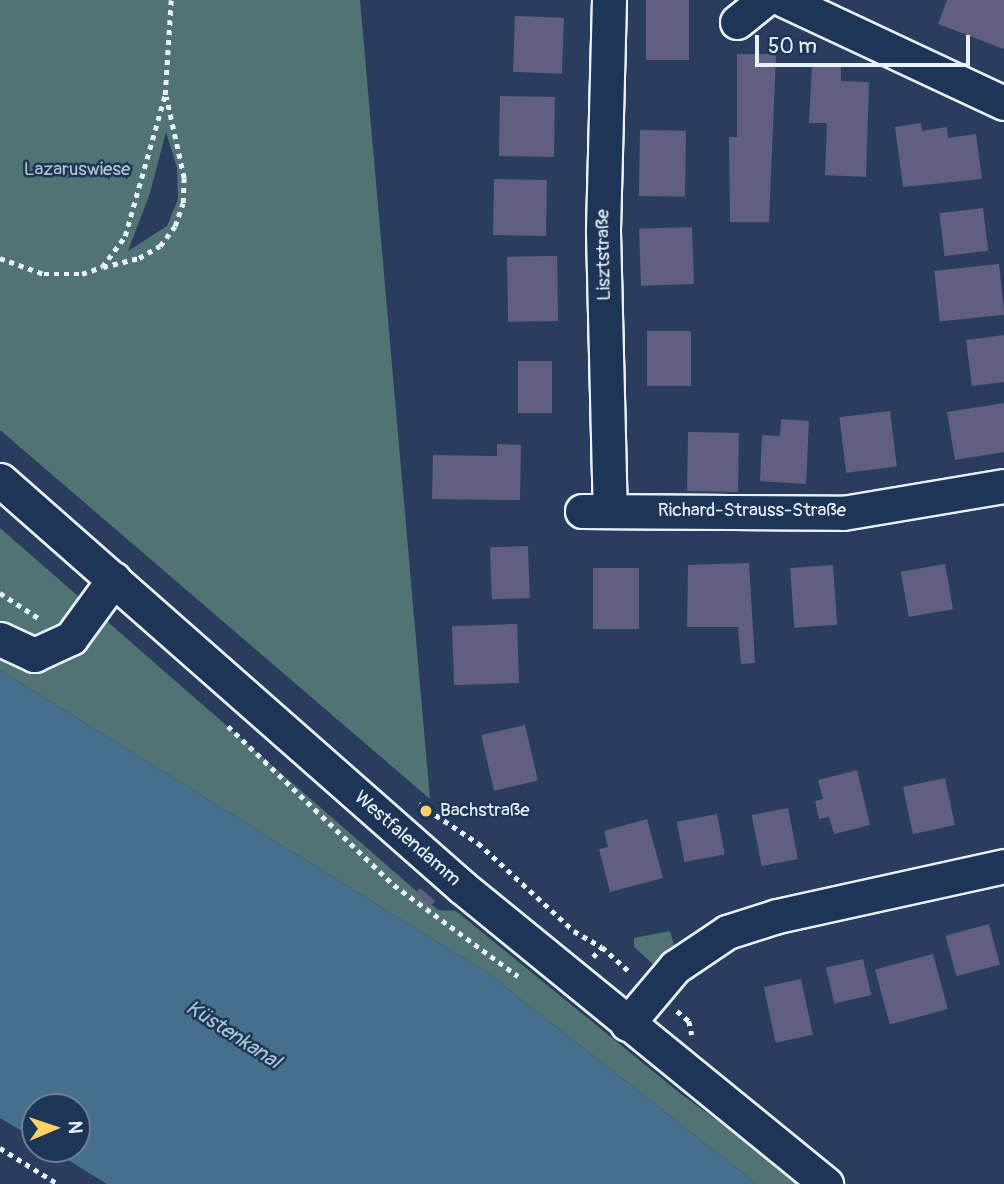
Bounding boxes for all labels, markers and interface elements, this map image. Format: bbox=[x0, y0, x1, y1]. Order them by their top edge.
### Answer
scale bar bbox=[759, 21, 974, 65]
text: 50 m bbox=[768, 33, 817, 60]
park label: Lazaruswiese bbox=[24, 159, 130, 181]
street label: Lisztstraße bbox=[592, 209, 616, 301]
street label: Richard-Strauss-Straße bbox=[658, 500, 846, 522]
street label: Westfalendamm bbox=[349, 787, 465, 891]
place label: Bachstraße bbox=[440, 800, 530, 822]
marker: Bachstraße bbox=[418, 803, 434, 819]
water label: Küstenkanal bbox=[181, 995, 285, 1075]
north arrow bbox=[21, 1093, 91, 1163]
text: N bbox=[63, 1120, 87, 1134]

